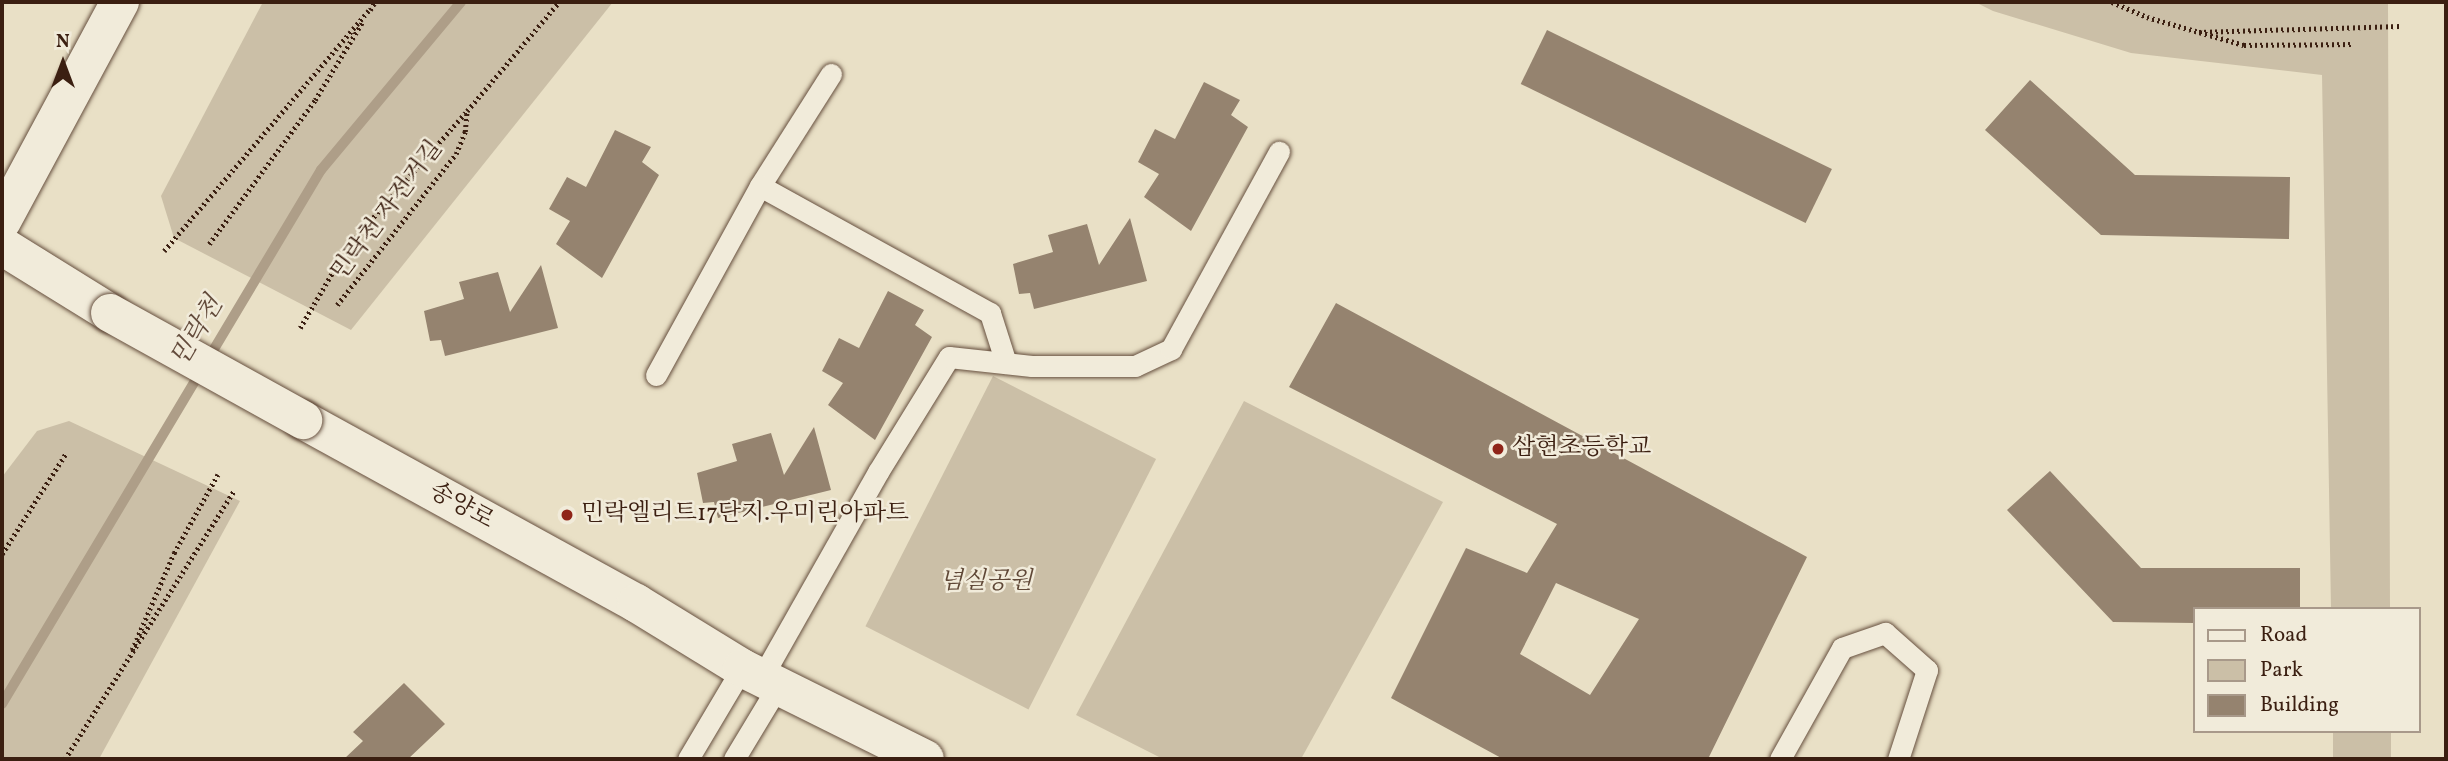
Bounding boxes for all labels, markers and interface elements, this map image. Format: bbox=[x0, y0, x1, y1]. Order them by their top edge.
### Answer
north arrow bbox=[28, 28, 98, 98]
text: N bbox=[56, 29, 70, 55]
street label: 민락천 자전거길 bbox=[326, 136, 450, 286]
water label: 민락천 bbox=[165, 292, 231, 372]
place label: 삼현초등학교 bbox=[1512, 435, 1651, 463]
marker: 삼현초등학교 bbox=[1490, 441, 1506, 457]
street label: 송양로 bbox=[424, 478, 498, 536]
place label: 민락엘리트17단지.우미린아파트 bbox=[581, 501, 909, 529]
marker: 민락엘리트17단지.우미린아파트 bbox=[559, 507, 575, 523]
park label: 념실공원 bbox=[940, 569, 1032, 597]
legend bbox=[2192, 607, 2420, 733]
text: Road bbox=[2260, 621, 2307, 650]
text: Park bbox=[2260, 656, 2303, 685]
text: Building bbox=[2260, 691, 2339, 720]

